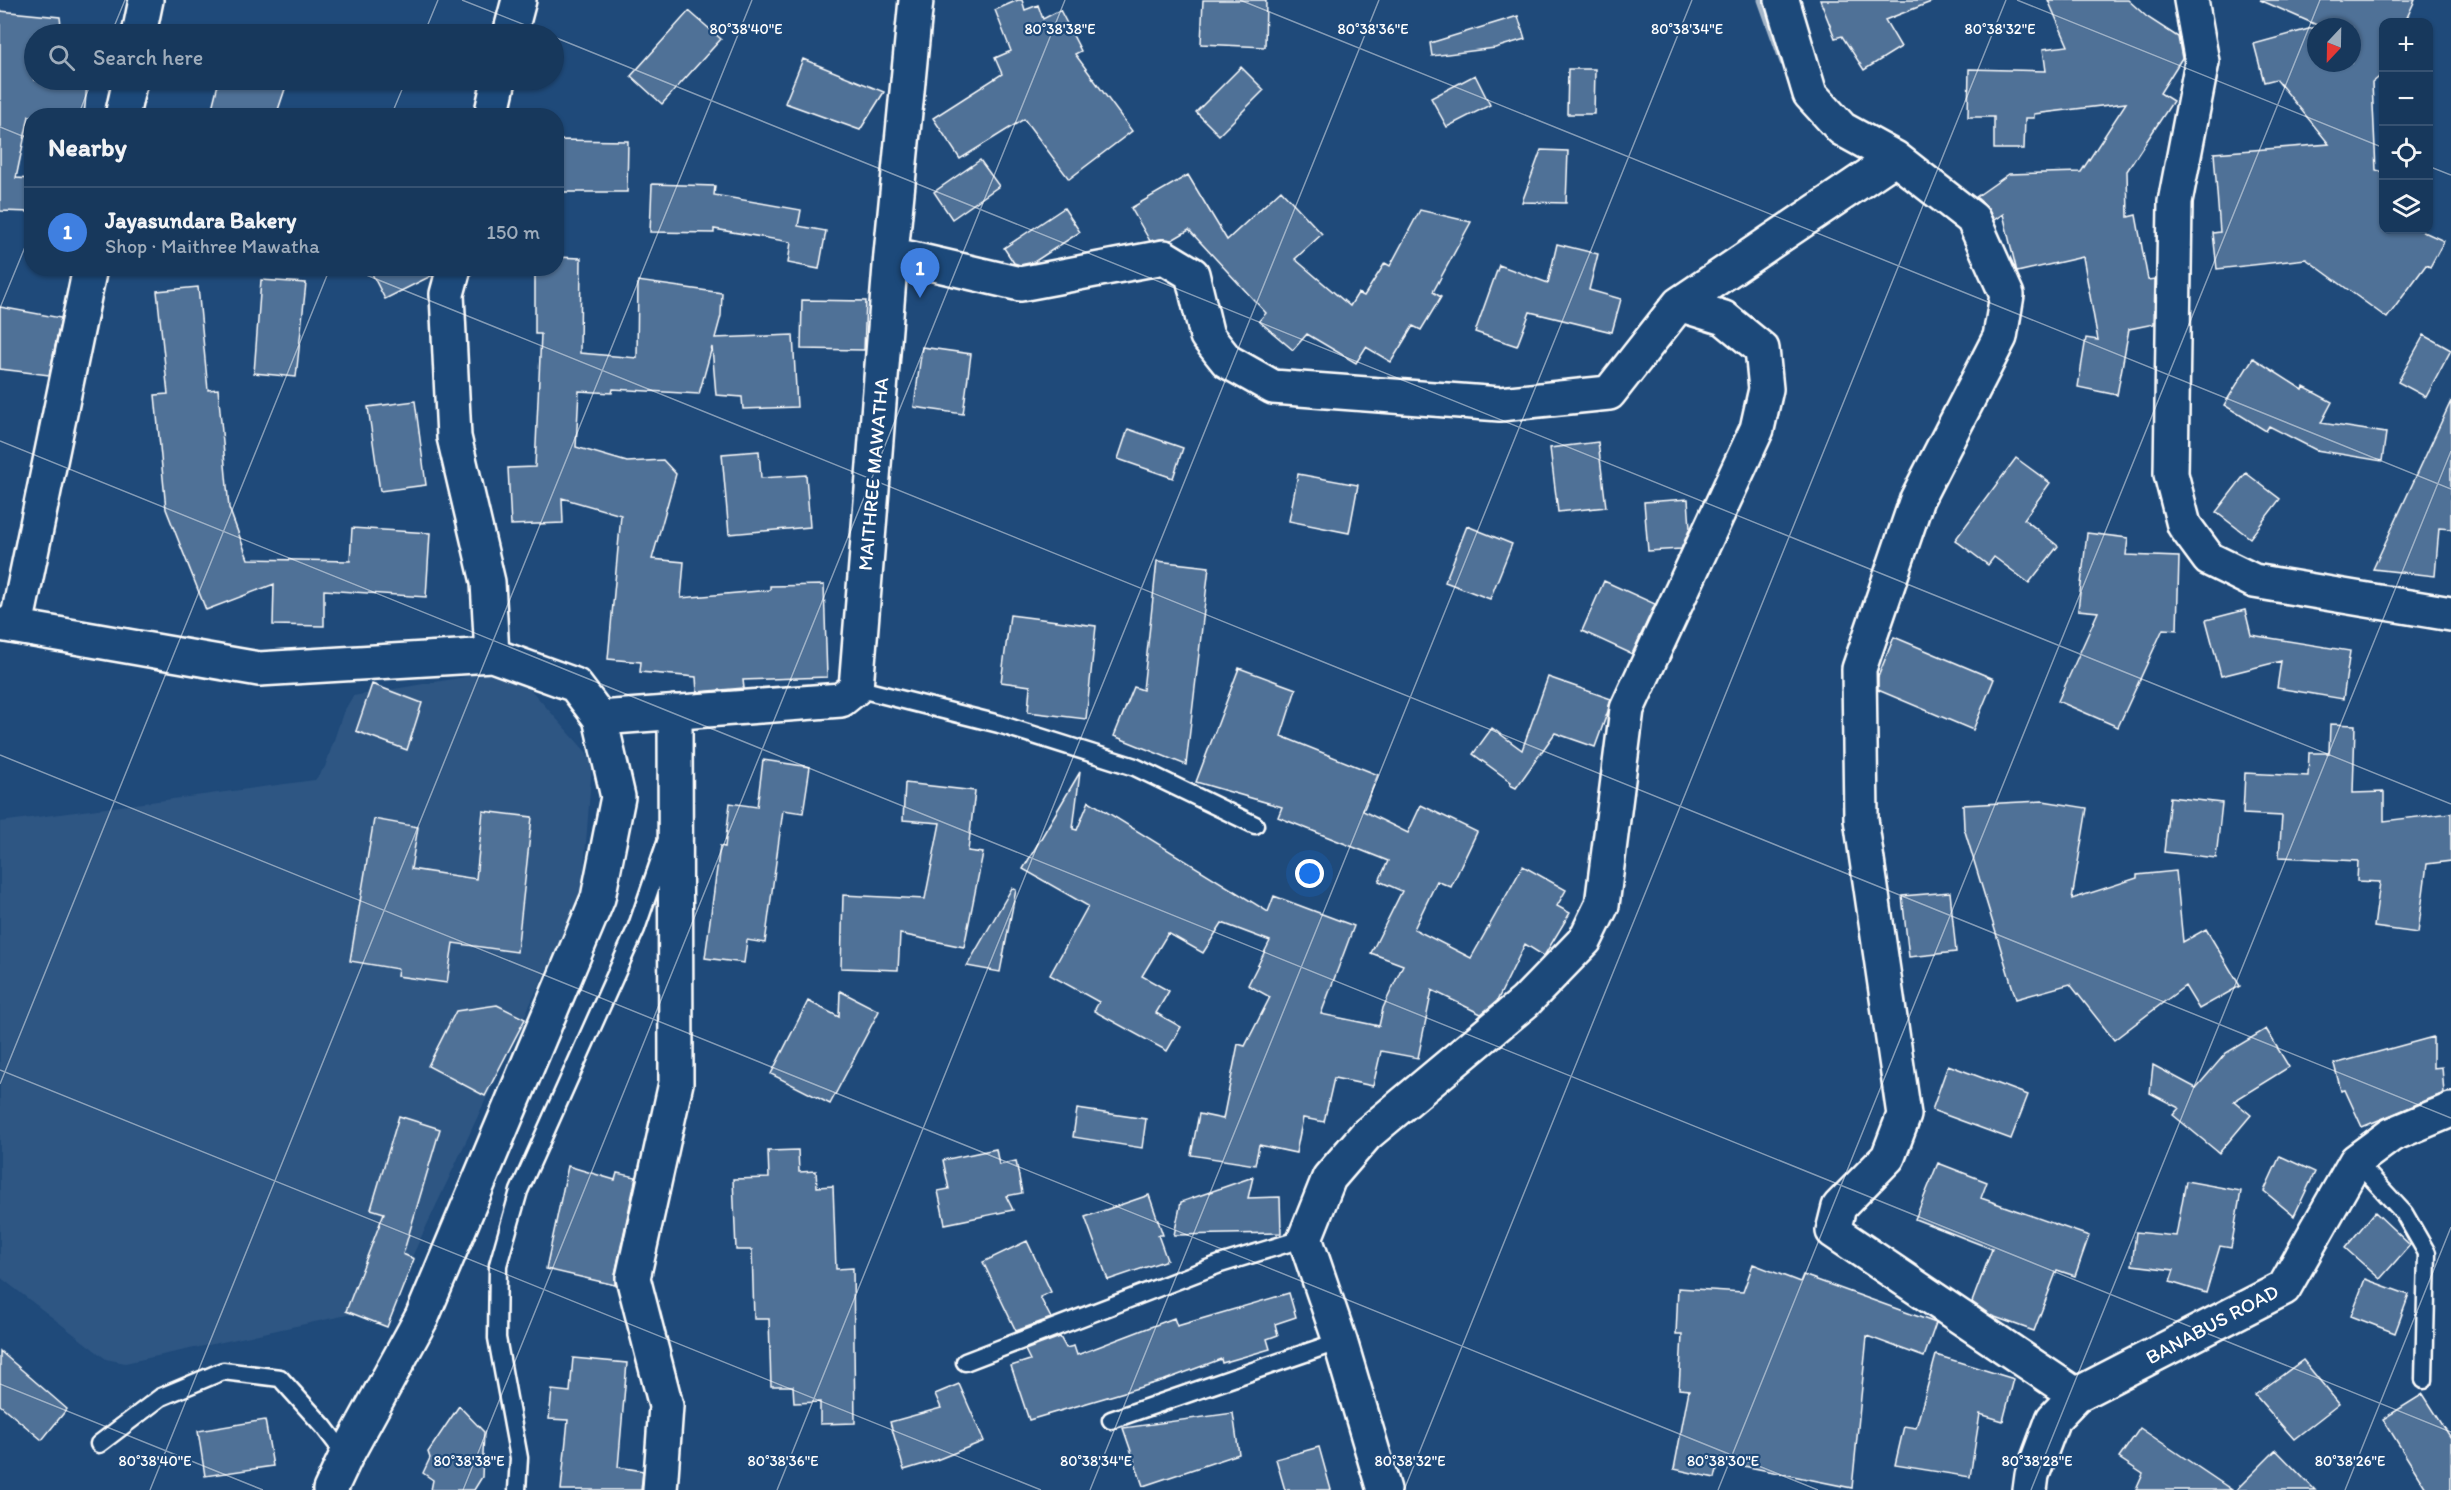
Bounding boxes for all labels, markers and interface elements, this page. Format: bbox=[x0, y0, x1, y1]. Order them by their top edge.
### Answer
north arrow bbox=[2307, 18, 2361, 72]
map controls bbox=[2379, 18, 2433, 234]
button: + bbox=[2379, 18, 2433, 72]
text: 80°38'40"E bbox=[709, 20, 783, 38]
text: 80°38'38"E bbox=[1024, 20, 1096, 38]
text: 80°38'36"E bbox=[1338, 20, 1408, 38]
text: 80°38'34"E bbox=[1651, 20, 1723, 38]
text: 80°38'32"E bbox=[1965, 20, 2035, 38]
search box bbox=[24, 24, 564, 90]
icon: search bbox=[45, 41, 78, 74]
text: Search here bbox=[93, 44, 203, 71]
button: − bbox=[2379, 72, 2433, 126]
button: locate bbox=[2379, 126, 2433, 180]
text: Nearby bbox=[48, 131, 127, 163]
button: layers bbox=[2379, 180, 2433, 234]
text: Jayasundara Bakery bbox=[105, 207, 296, 234]
text: 1 bbox=[63, 220, 72, 244]
text: 150 m bbox=[487, 220, 540, 244]
text: Shop · Maithree Mawatha bbox=[105, 234, 320, 258]
pin: 1 bbox=[900, 248, 940, 298]
street label: MAITHREE MAWATHA bbox=[853, 376, 893, 572]
your location bbox=[1295, 859, 1324, 888]
street label: BANABUS ROAD bbox=[2141, 1279, 2283, 1369]
text: 80°38'40"E bbox=[118, 1452, 192, 1470]
text: 80°38'38"E bbox=[433, 1452, 505, 1470]
text: 80°38'36"E bbox=[748, 1452, 818, 1470]
text: 80°38'34"E bbox=[1060, 1452, 1132, 1470]
text: 80°38'32"E bbox=[1375, 1452, 1445, 1470]
text: 80°38'30"E bbox=[1687, 1452, 1759, 1470]
text: 80°38'28"E bbox=[2002, 1452, 2072, 1470]
text: 80°38'26"E bbox=[2315, 1452, 2385, 1470]

